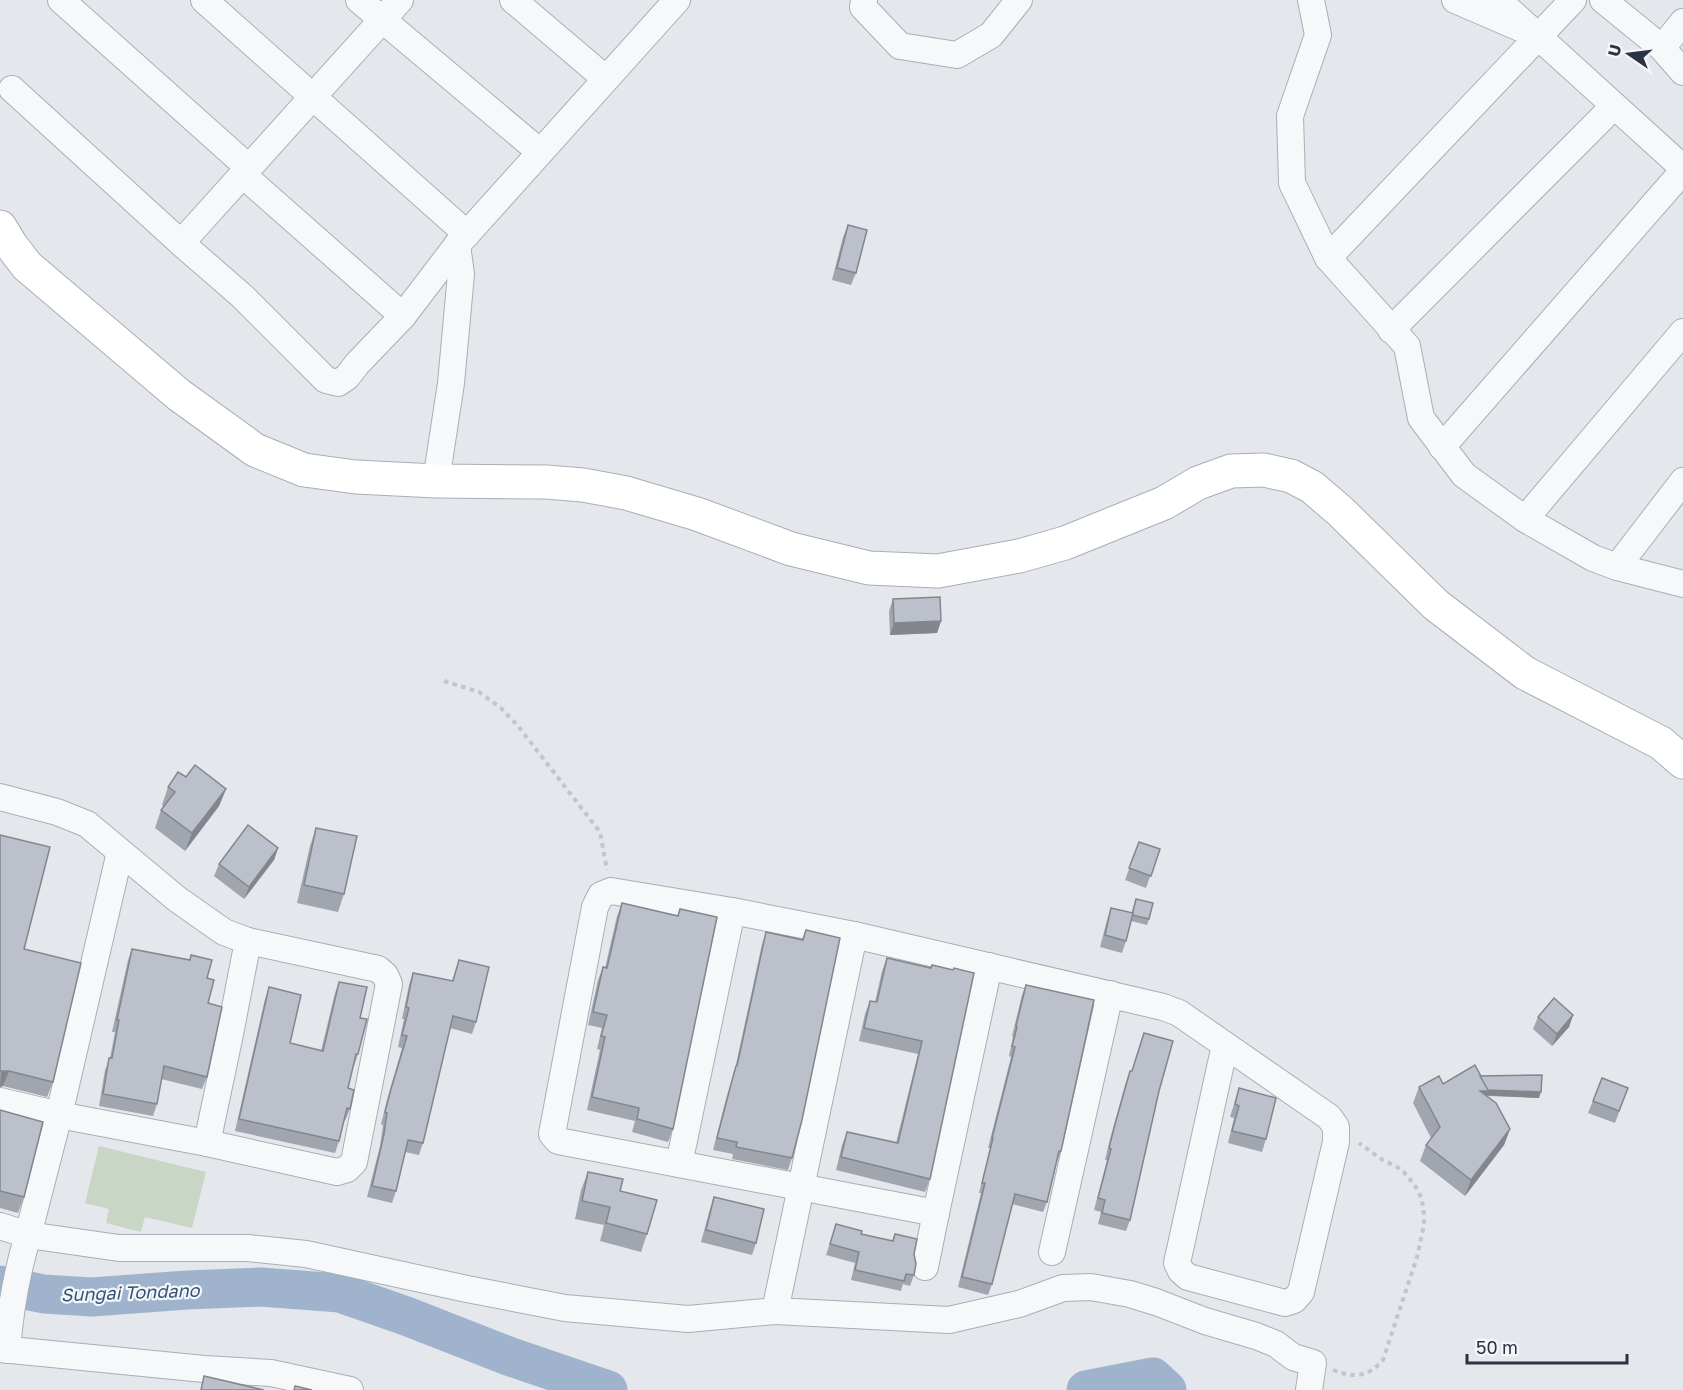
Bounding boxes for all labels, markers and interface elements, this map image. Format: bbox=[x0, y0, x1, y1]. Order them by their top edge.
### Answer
north arrow bbox=[1599, 24, 1659, 84]
text: U bbox=[1603, 42, 1626, 58]
water label: Sungai Tondano bbox=[60, 1279, 201, 1305]
scale bar bbox=[1467, 1327, 1628, 1365]
text: 50 m bbox=[1476, 1336, 1518, 1358]

